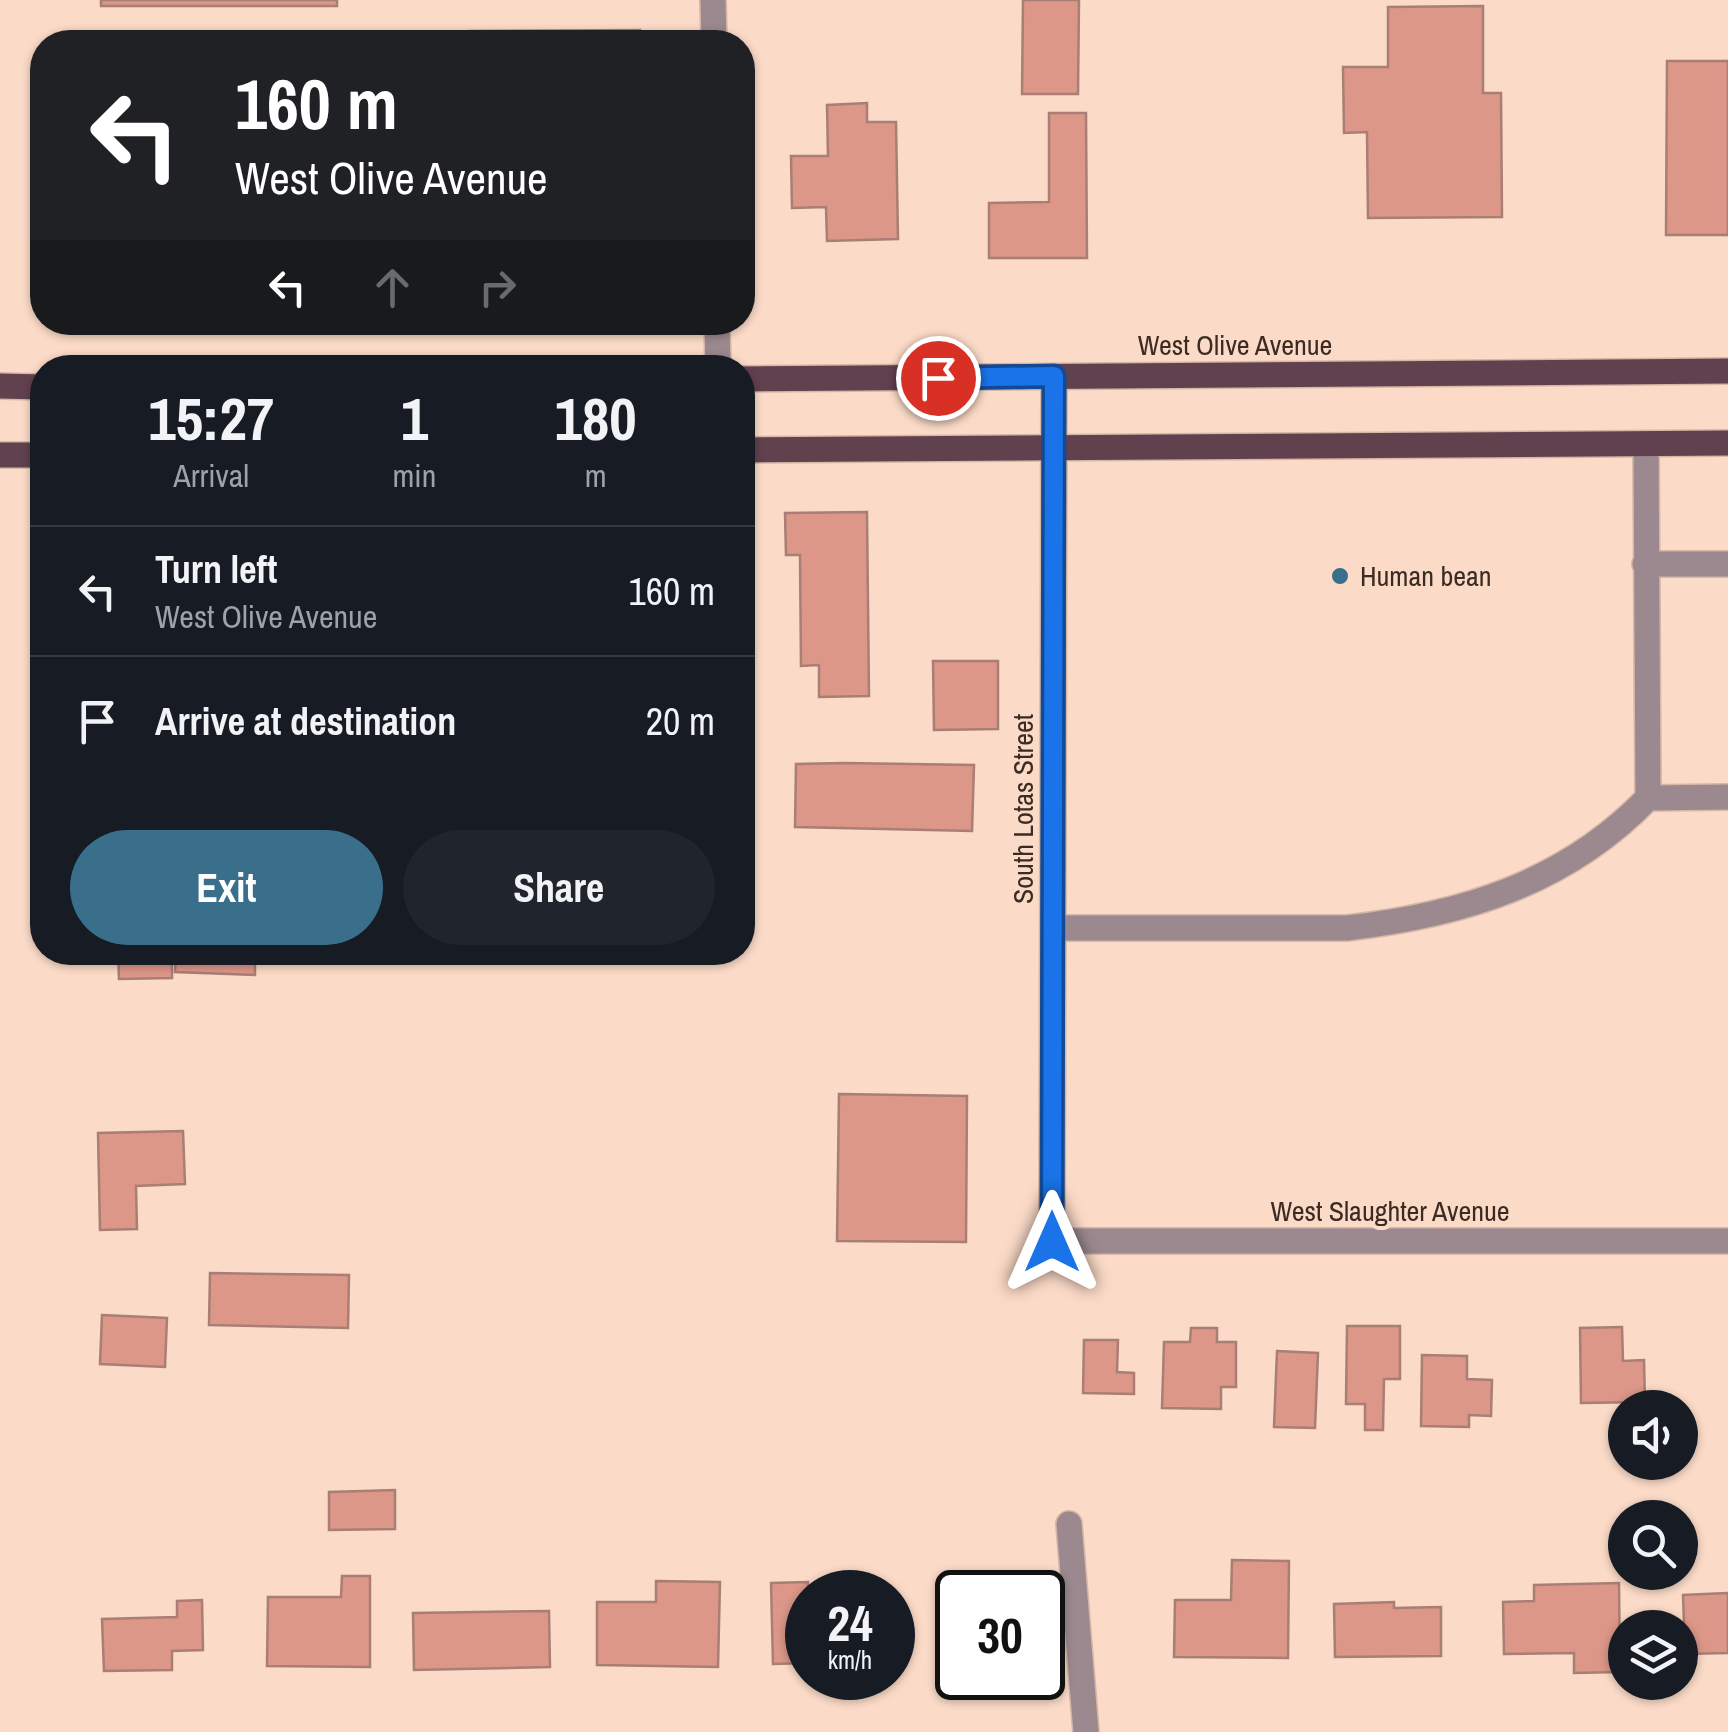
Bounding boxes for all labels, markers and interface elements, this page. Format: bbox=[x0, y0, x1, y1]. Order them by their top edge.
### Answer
text: 160 m bbox=[235, 57, 398, 151]
icon: left bbox=[70, 70, 200, 200]
text: West Olive Avenue bbox=[235, 147, 548, 208]
icon: left bbox=[260, 260, 315, 315]
icon: ahead bbox=[365, 260, 420, 315]
icon: right bbox=[470, 260, 525, 315]
street label: West Olive Avenue bbox=[1138, 326, 1332, 364]
pin bbox=[896, 336, 981, 421]
icon: arrive bbox=[911, 351, 966, 406]
text: 15:27 bbox=[148, 378, 274, 459]
text: 1 bbox=[401, 378, 428, 459]
text: 180 bbox=[555, 378, 637, 459]
text: Arrival bbox=[173, 454, 249, 497]
text: min bbox=[392, 454, 436, 497]
text: m bbox=[585, 454, 607, 497]
text: Turn left bbox=[155, 544, 277, 595]
place label: Human bean bbox=[1360, 557, 1491, 595]
icon: left bbox=[70, 564, 125, 619]
marker: Human bean bbox=[1329, 565, 1351, 587]
text: 160 m bbox=[628, 566, 715, 617]
text: West Olive Avenue bbox=[155, 595, 377, 638]
icon: arrive bbox=[70, 694, 125, 749]
text: Arrive at destination bbox=[155, 696, 456, 747]
text: 20 m bbox=[646, 696, 715, 747]
street label: South Lotas Street bbox=[1004, 714, 1042, 904]
button: Exit bbox=[70, 830, 383, 945]
button: Share bbox=[403, 830, 715, 945]
position arrow bbox=[1000, 1190, 1104, 1294]
street label: West Slaughter Avenue bbox=[1270, 1192, 1510, 1230]
map controls bbox=[1608, 1390, 1698, 1700]
button: sound bbox=[1608, 1390, 1698, 1480]
button: search bbox=[1608, 1500, 1698, 1590]
speed limit sign: 30 bbox=[935, 1570, 1065, 1700]
text: 24 bbox=[827, 1589, 873, 1657]
button: layers bbox=[1608, 1610, 1698, 1700]
text: km/h bbox=[828, 1643, 872, 1677]

